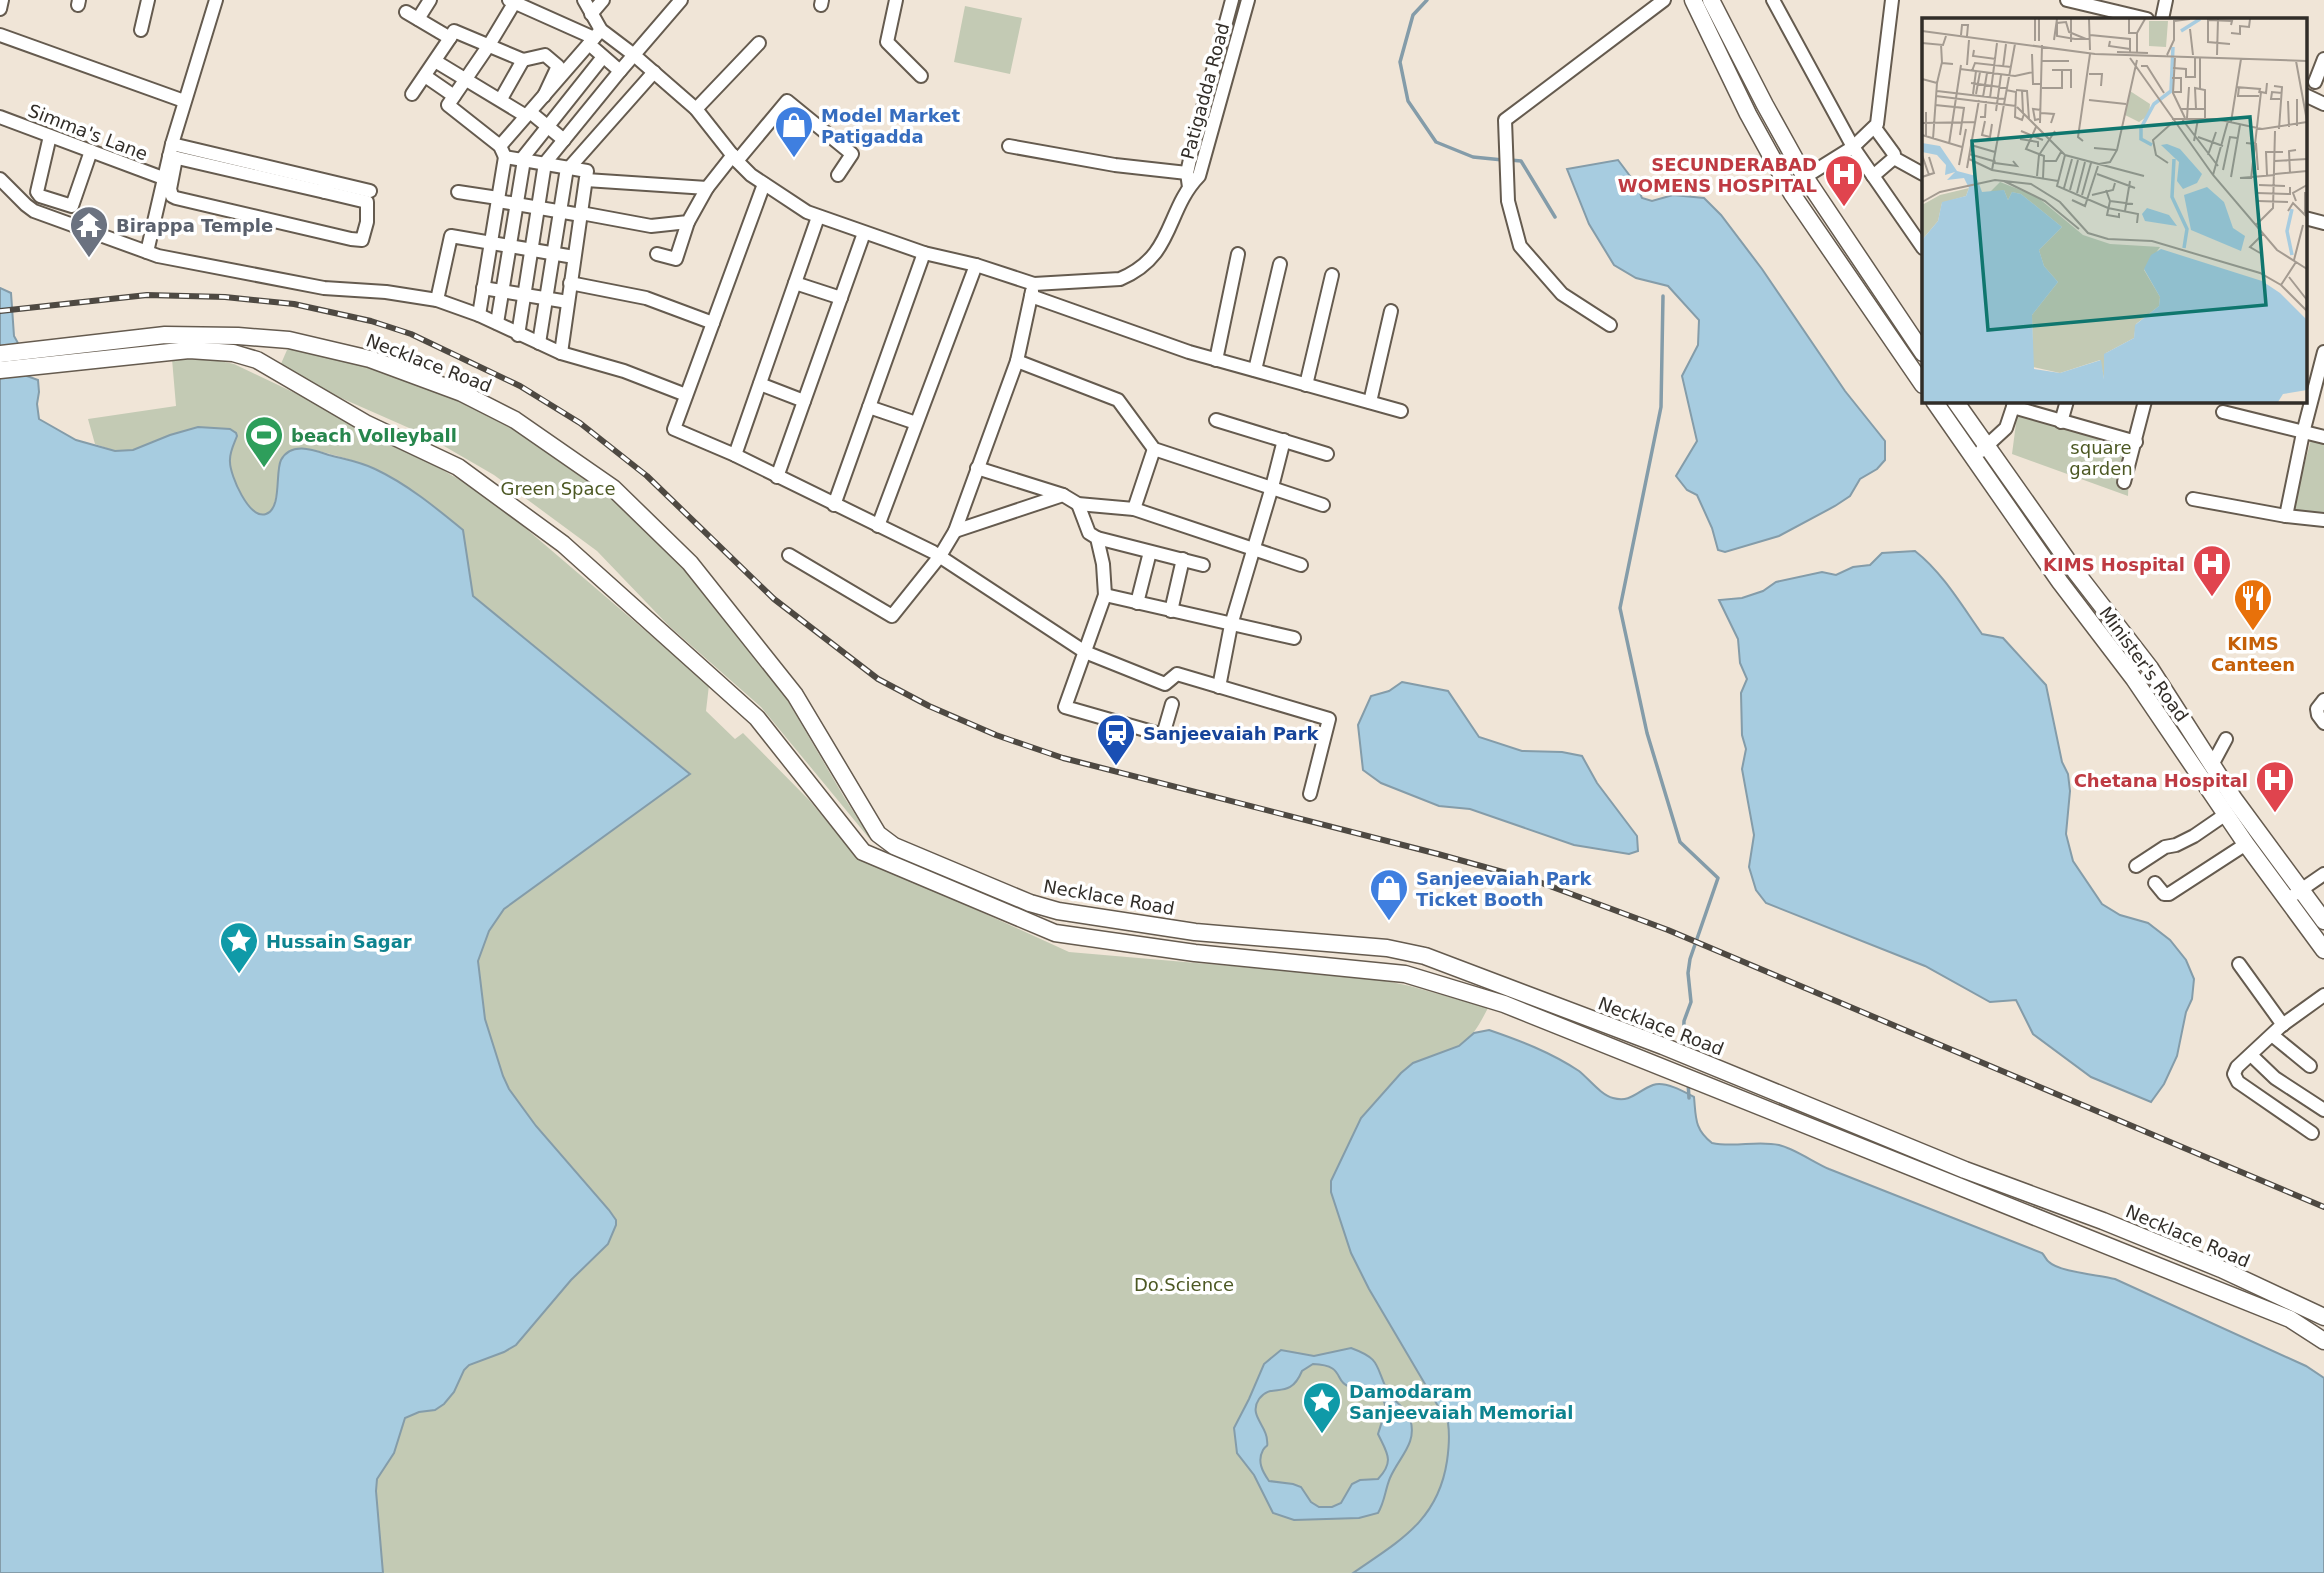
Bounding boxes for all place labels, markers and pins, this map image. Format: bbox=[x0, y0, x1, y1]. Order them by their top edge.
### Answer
shop icon: Model Market Patigadda bbox=[773, 104, 815, 159]
place label: Model Market Patigadda bbox=[821, 105, 960, 147]
hospital icon: SECUNDERABAD WOMENS HOSPITAL bbox=[1823, 153, 1865, 208]
place label: SECUNDERABAD WOMENS HOSPITAL bbox=[1618, 154, 1817, 196]
temple icon: Birappa Temple bbox=[68, 204, 110, 259]
place label: Birappa Temple bbox=[116, 215, 273, 236]
sports icon: beach Volleyball bbox=[243, 414, 285, 469]
place label: beach Volleyball bbox=[291, 425, 457, 446]
hospital icon: KIMS Hospital bbox=[2191, 543, 2233, 598]
place label: KIMS Hospital bbox=[2043, 554, 2185, 575]
restaurant icon: KIMS Canteen bbox=[2232, 577, 2274, 632]
place label: KIMS Canteen bbox=[2211, 633, 2295, 675]
station icon: Sanjeevaiah Park bbox=[1095, 712, 1137, 767]
place label: Sanjeevaiah Park bbox=[1143, 723, 1320, 744]
hospital icon: Chetana Hospital bbox=[2254, 759, 2296, 814]
place label: Chetana Hospital bbox=[2074, 770, 2248, 791]
shop icon: Sanjeevaiah Park Ticket Booth bbox=[1368, 867, 1410, 922]
place label: Sanjeevaiah Park Ticket Booth bbox=[1416, 868, 1593, 910]
place icon: Hussain Sagar bbox=[218, 920, 260, 975]
place label: Hussain Sagar bbox=[266, 931, 412, 952]
place icon: Damodaram Sanjeevaiah Memorial bbox=[1301, 1380, 1343, 1435]
place label: Damodaram Sanjeevaiah Memorial bbox=[1349, 1381, 1573, 1423]

